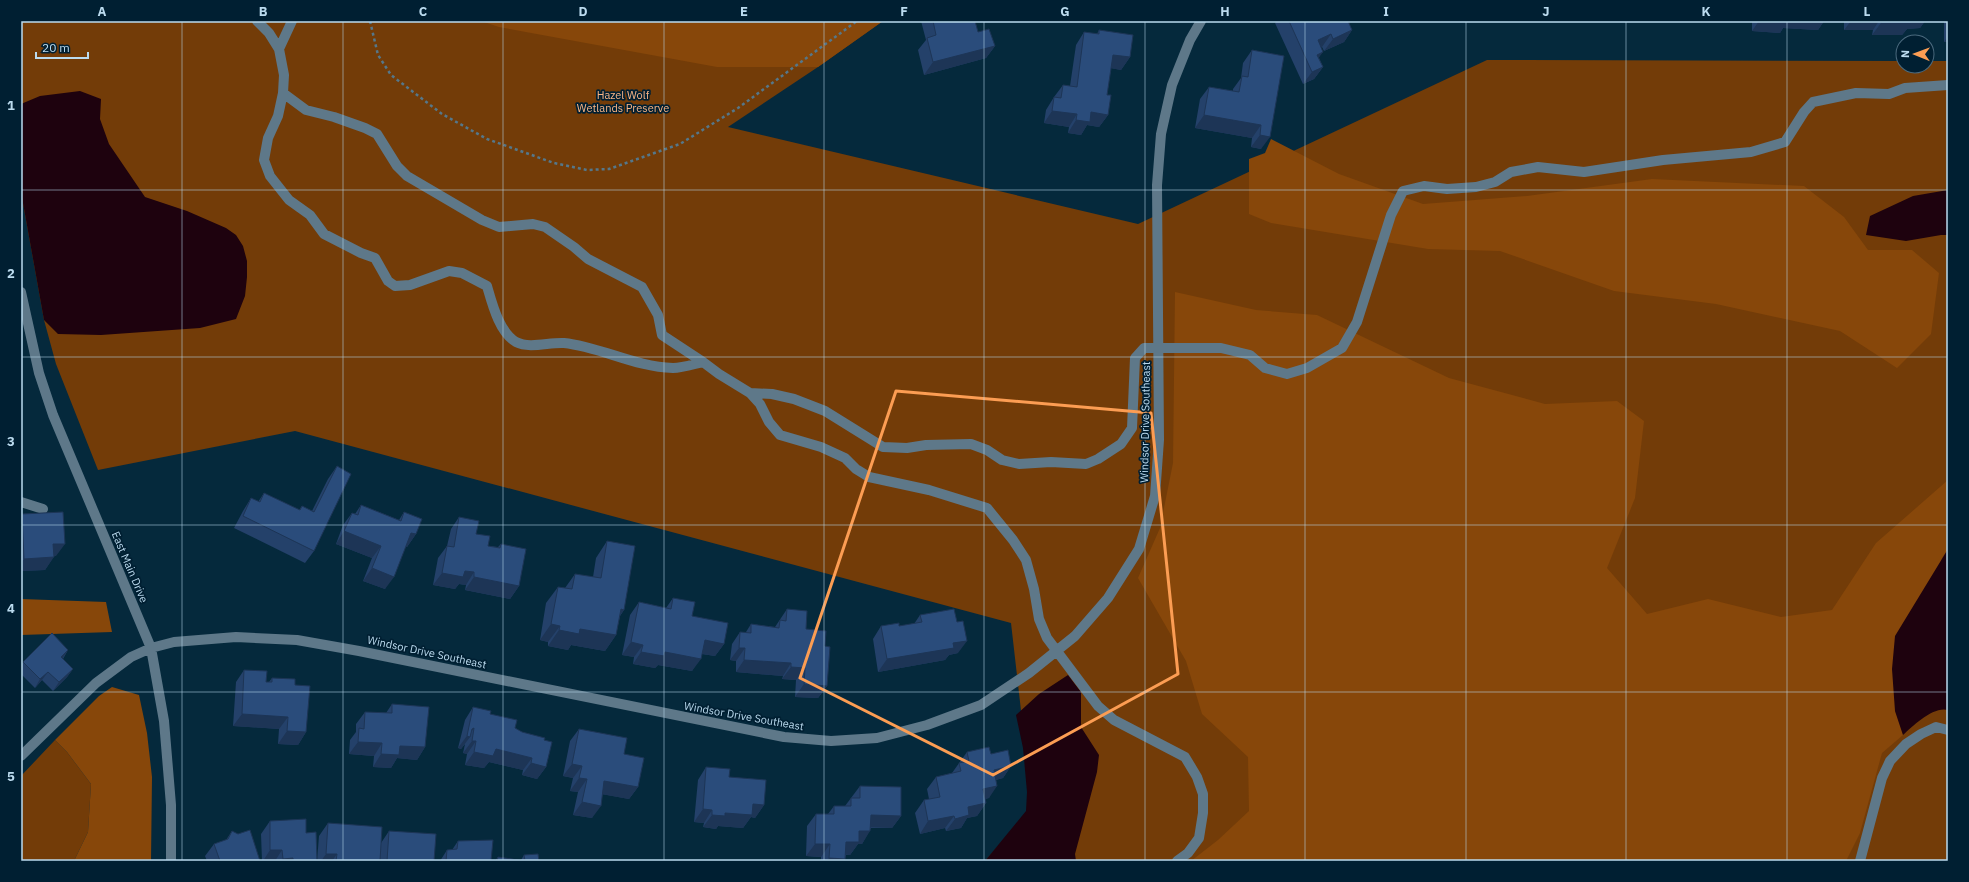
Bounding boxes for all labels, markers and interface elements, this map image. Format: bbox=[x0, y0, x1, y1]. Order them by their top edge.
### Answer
text: A bbox=[98, 3, 107, 20]
text: B bbox=[259, 3, 268, 20]
text: C bbox=[419, 3, 428, 20]
text: D bbox=[578, 3, 588, 20]
text: E bbox=[740, 3, 748, 20]
text: F bbox=[900, 3, 908, 20]
text: G bbox=[1060, 3, 1070, 20]
text: H bbox=[1220, 3, 1230, 20]
text: I bbox=[1383, 3, 1389, 20]
text: J bbox=[1542, 3, 1550, 20]
text: K bbox=[1701, 3, 1711, 20]
text: L bbox=[1864, 3, 1871, 20]
scale bar bbox=[36, 34, 88, 60]
north arrow bbox=[1895, 34, 1935, 74]
text: 20 m bbox=[42, 40, 70, 55]
text: N bbox=[1898, 50, 1912, 58]
park label: Hazel Wolf Wetlands Preserve bbox=[577, 88, 669, 115]
text: 1 bbox=[7, 97, 15, 114]
text: 2 bbox=[7, 265, 15, 282]
street label: Windsor Drive Southeast bbox=[1137, 361, 1153, 483]
text: 3 bbox=[7, 433, 15, 450]
street label: East Main Drive bbox=[109, 529, 151, 605]
text: 4 bbox=[7, 600, 15, 617]
street label: Windsor Drive Southeast bbox=[366, 633, 488, 671]
street label: Windsor Drive Southeast bbox=[683, 699, 805, 733]
text: 5 bbox=[7, 768, 15, 785]

